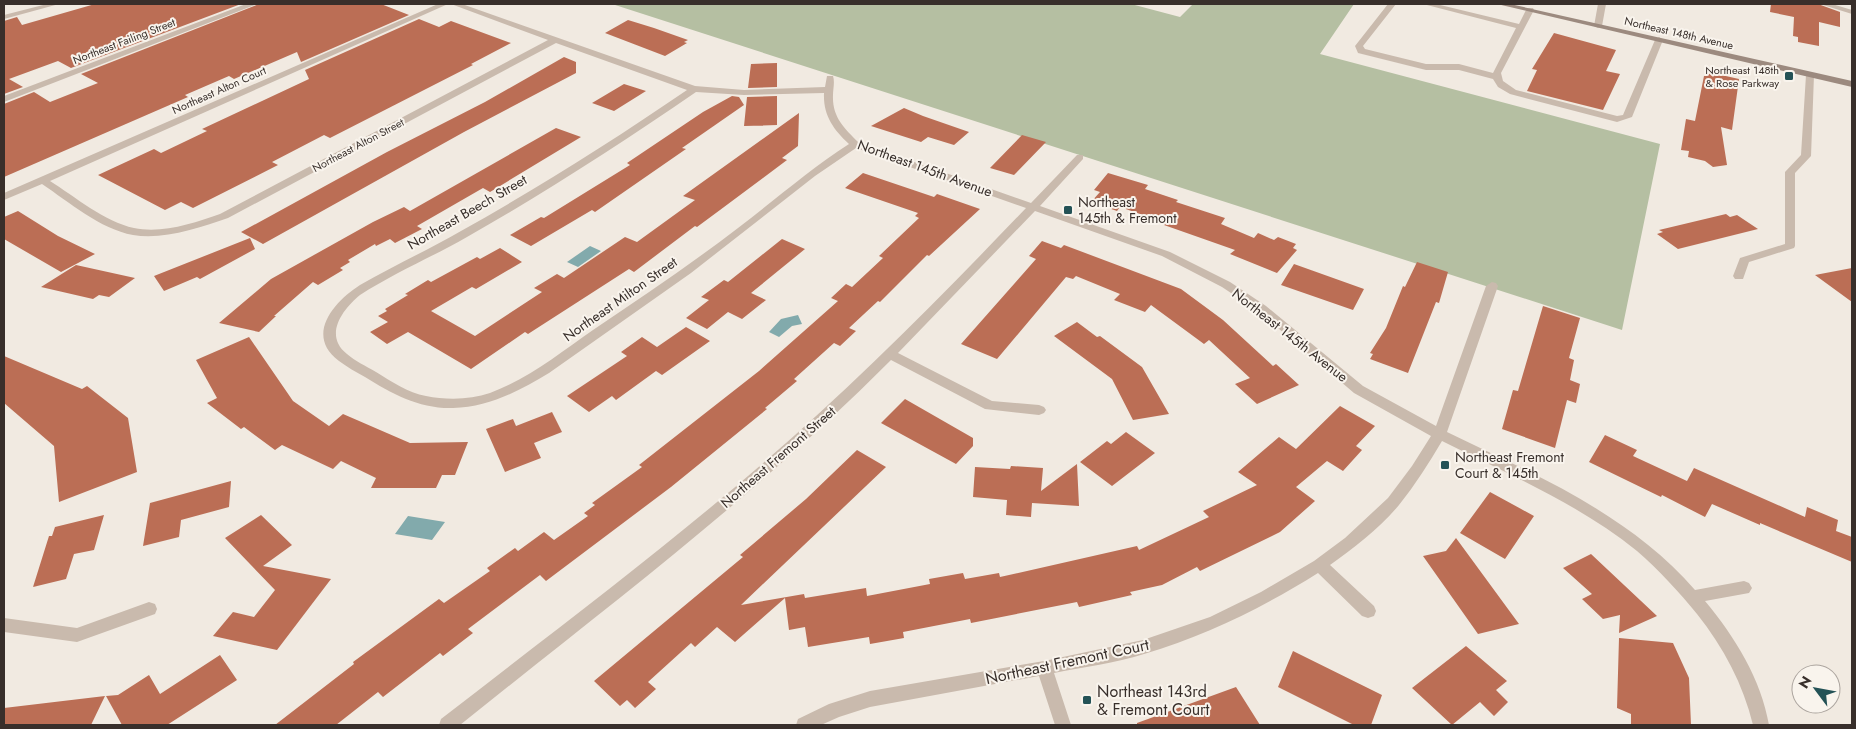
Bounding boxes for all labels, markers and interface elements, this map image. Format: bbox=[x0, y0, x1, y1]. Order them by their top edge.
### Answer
street label: Northeast 148th Avenue bbox=[1623, 13, 1735, 53]
street label: Northeast Failing Street bbox=[71, 14, 178, 68]
street label: Northeast Alton Court bbox=[169, 62, 269, 118]
place label: Northeast 148th & Rose Parkway bbox=[1705, 62, 1779, 91]
marker: Northeast 148th & Rose Parkway bbox=[1783, 70, 1795, 82]
street label: Northeast Alton Street bbox=[309, 114, 407, 176]
street label: Northeast 145th Avenue bbox=[855, 134, 995, 202]
street label: Northeast Beech Street bbox=[404, 169, 531, 254]
place label: Northeast 145th & Fremont bbox=[1078, 192, 1177, 228]
marker: Northeast 145th & Fremont bbox=[1062, 204, 1074, 216]
street label: Northeast Milton Street bbox=[559, 252, 682, 346]
street label: Northeast 145th Avenue bbox=[1228, 283, 1352, 387]
street label: Northeast Fremont Street bbox=[716, 401, 840, 513]
place label: Northeast Fremont Court & 145th bbox=[1455, 447, 1565, 483]
marker: Northeast Fremont Court & 145th bbox=[1439, 459, 1451, 471]
street label: Northeast Fremont Court bbox=[983, 633, 1151, 690]
north arrow bbox=[1791, 664, 1841, 714]
text: N bbox=[1794, 672, 1816, 692]
place label: Northeast 143rd & Fremont Court bbox=[1097, 680, 1210, 721]
marker: Northeast 143rd & Fremont Court bbox=[1081, 694, 1093, 706]

